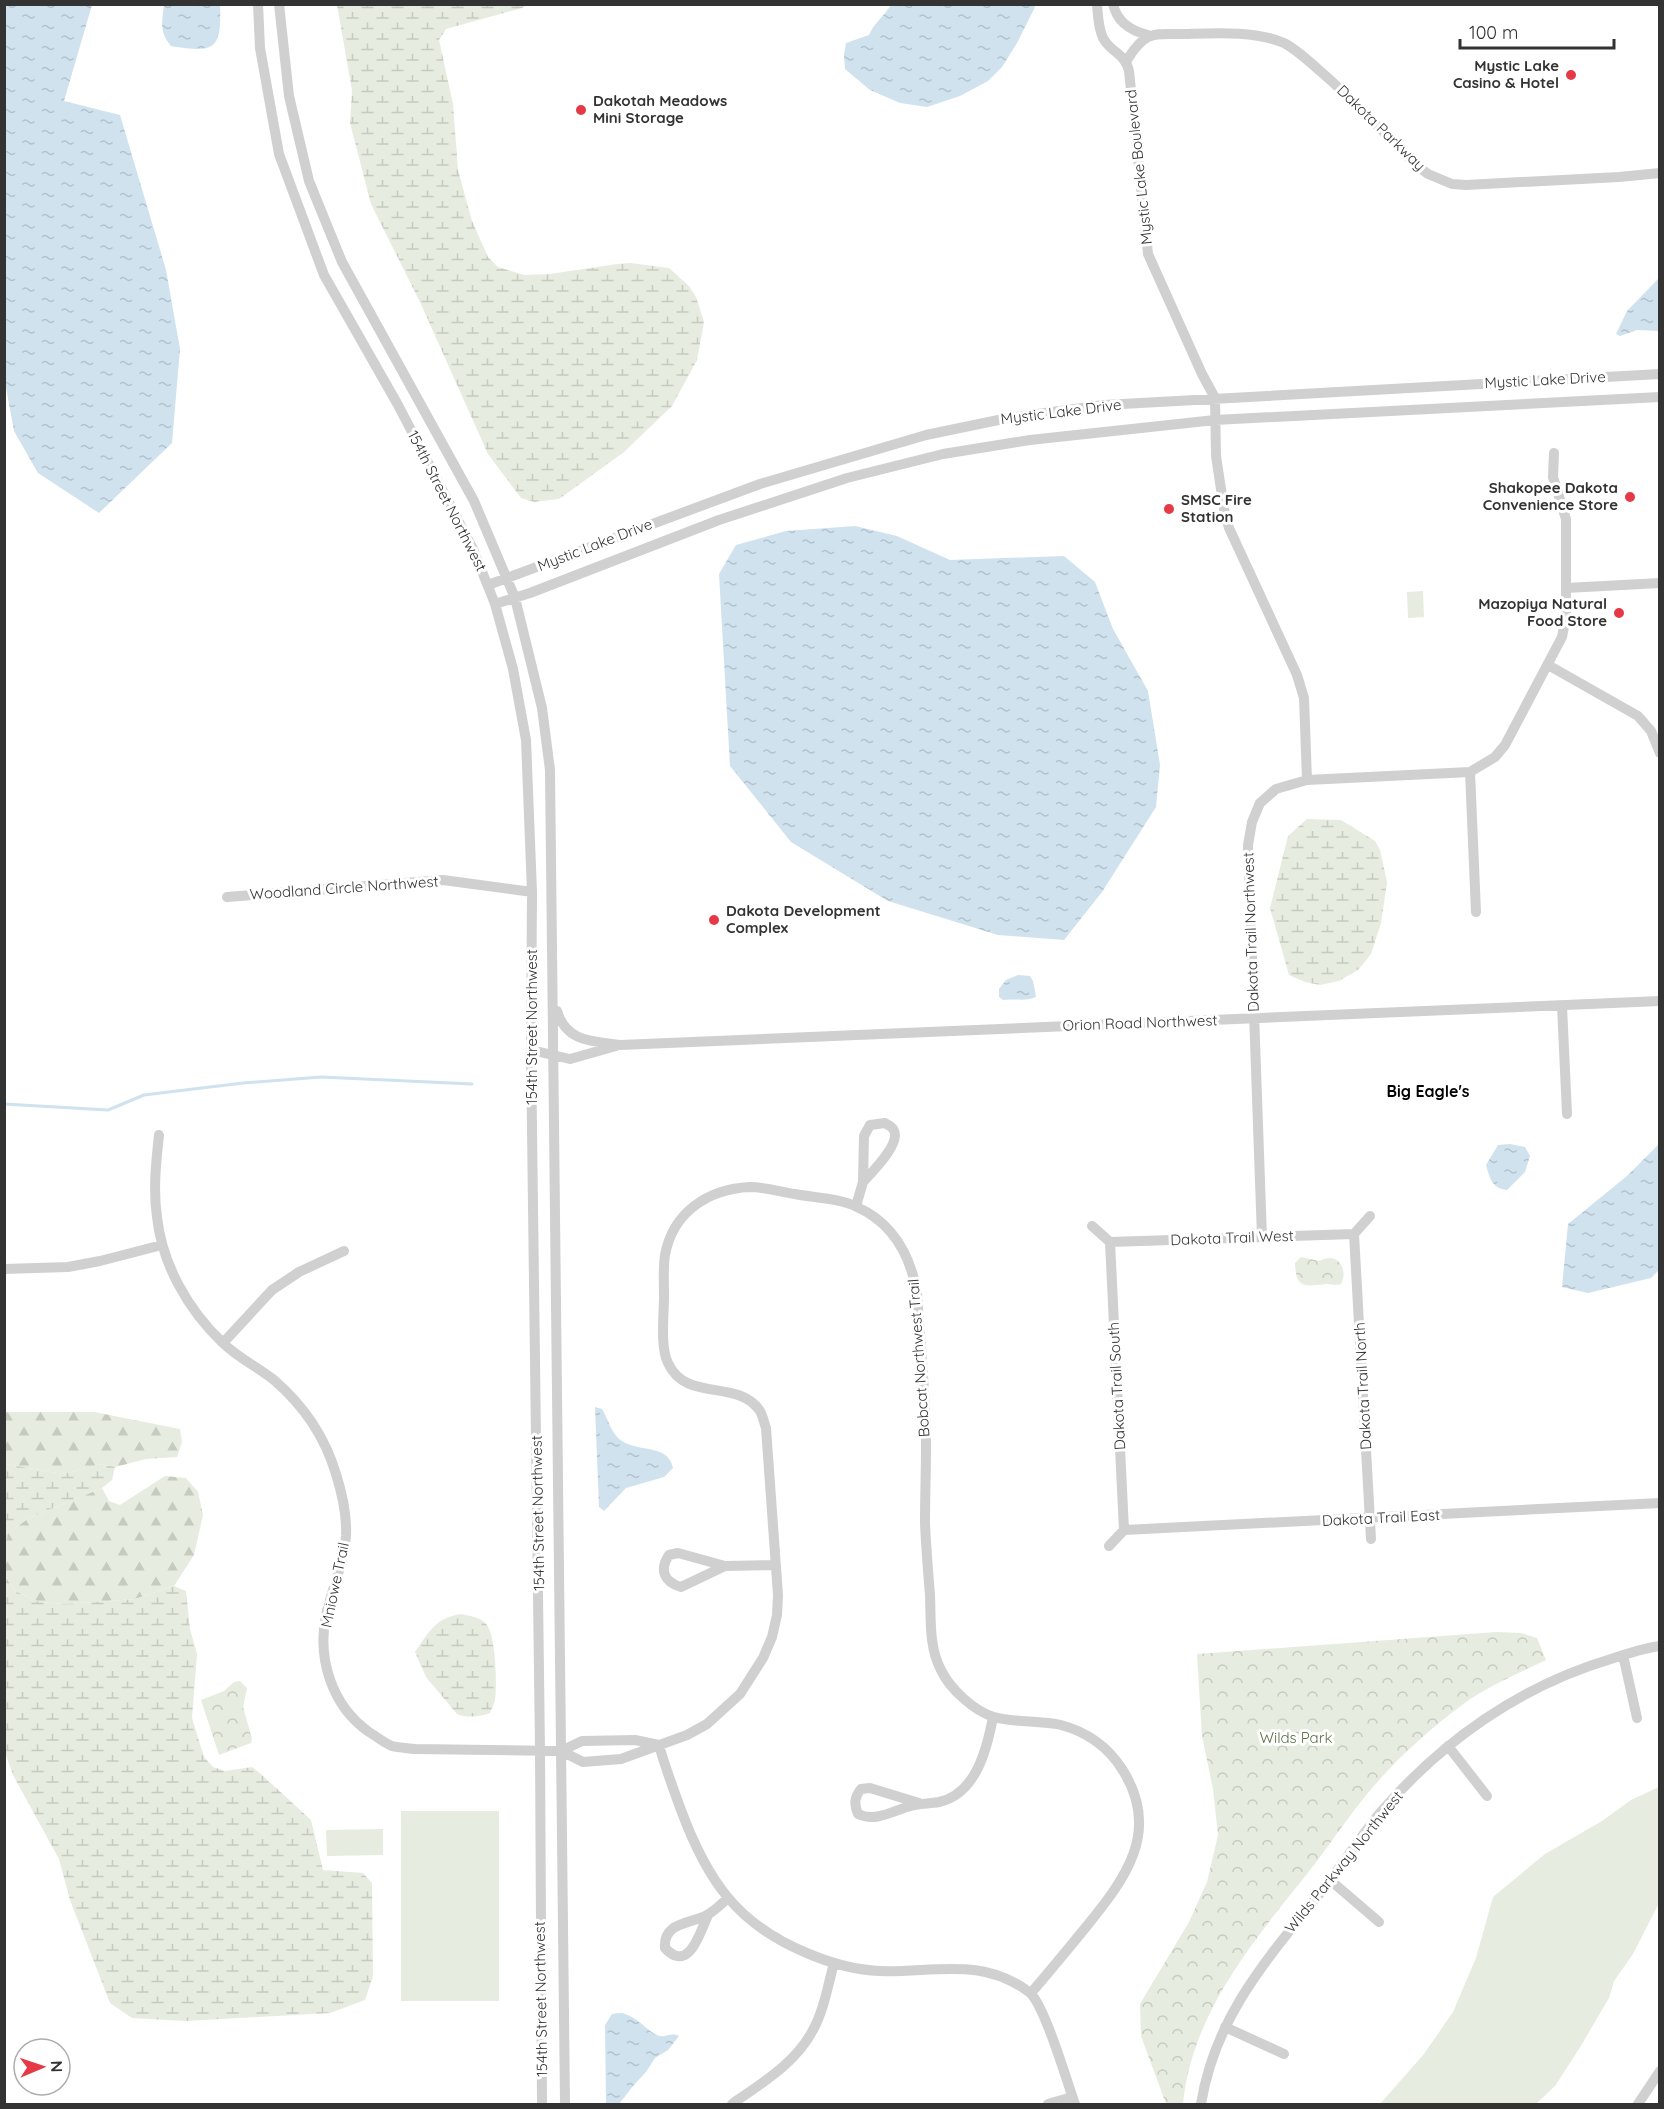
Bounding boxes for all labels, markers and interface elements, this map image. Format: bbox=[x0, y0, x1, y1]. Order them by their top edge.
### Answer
scale bar bbox=[1460, 12, 1614, 50]
text: 100 m bbox=[1469, 21, 1518, 44]
place label: Mystic Lake Casino & Hotel bbox=[1453, 56, 1559, 92]
marker: Mystic Lake Casino & Hotel bbox=[1564, 68, 1578, 82]
street label: Dakota Parkway bbox=[1333, 81, 1430, 175]
street label: Mystic Lake Boulevard bbox=[1121, 89, 1156, 246]
place label: Dakotah Meadows Mini Storage bbox=[593, 91, 727, 127]
marker: Dakotah Meadows Mini Storage bbox=[574, 103, 588, 117]
street label: Mystic Lake Drive bbox=[1484, 367, 1606, 392]
street label: Mystic Lake Drive bbox=[1000, 395, 1122, 428]
street label: 154th Street Northwest bbox=[404, 427, 491, 574]
place label: Shakopee Dakota Convenience Store bbox=[1483, 478, 1618, 514]
place label: SMSC Fire Station bbox=[1181, 490, 1252, 526]
marker: Shakopee Dakota Convenience Store bbox=[1623, 490, 1637, 504]
marker: SMSC Fire Station bbox=[1162, 502, 1176, 516]
street label: Mystic Lake Drive bbox=[535, 514, 655, 575]
place label: Mazopiya Natural Food Store bbox=[1478, 594, 1607, 630]
marker: Mazopiya Natural Food Store bbox=[1612, 606, 1626, 620]
street label: Dakota Trail Northwest bbox=[1238, 852, 1263, 1012]
street label: Woodland Circle Northwest bbox=[249, 871, 439, 904]
place label: Dakota Development Complex bbox=[726, 901, 881, 937]
marker: Dakota Development Complex bbox=[707, 913, 721, 927]
street label: 154th Street Northwest bbox=[522, 949, 541, 1105]
street label: Orion Road Northwest bbox=[1062, 1010, 1218, 1035]
district label: Big Eagle's bbox=[1386, 1081, 1470, 1101]
street label: Dakota Trail West bbox=[1170, 1226, 1294, 1249]
street label: Bobcat Northwest Trail bbox=[903, 1278, 934, 1438]
street label: Dakota Trail South bbox=[1104, 1322, 1129, 1451]
street label: Dakota Trail North bbox=[1350, 1322, 1375, 1450]
street label: 154th Street Northwest bbox=[527, 1435, 548, 1591]
street label: Dakota Trail East bbox=[1321, 1505, 1441, 1530]
street label: Mniowe Trail bbox=[316, 1541, 353, 1629]
park label: Wilds Park bbox=[1260, 1728, 1332, 1747]
street label: Wilds Parkway Northwest bbox=[1280, 1787, 1407, 1937]
street label: 154th Street Northwest bbox=[530, 1921, 551, 2077]
north arrow bbox=[12, 2037, 72, 2097]
text: N bbox=[47, 2060, 67, 2073]

